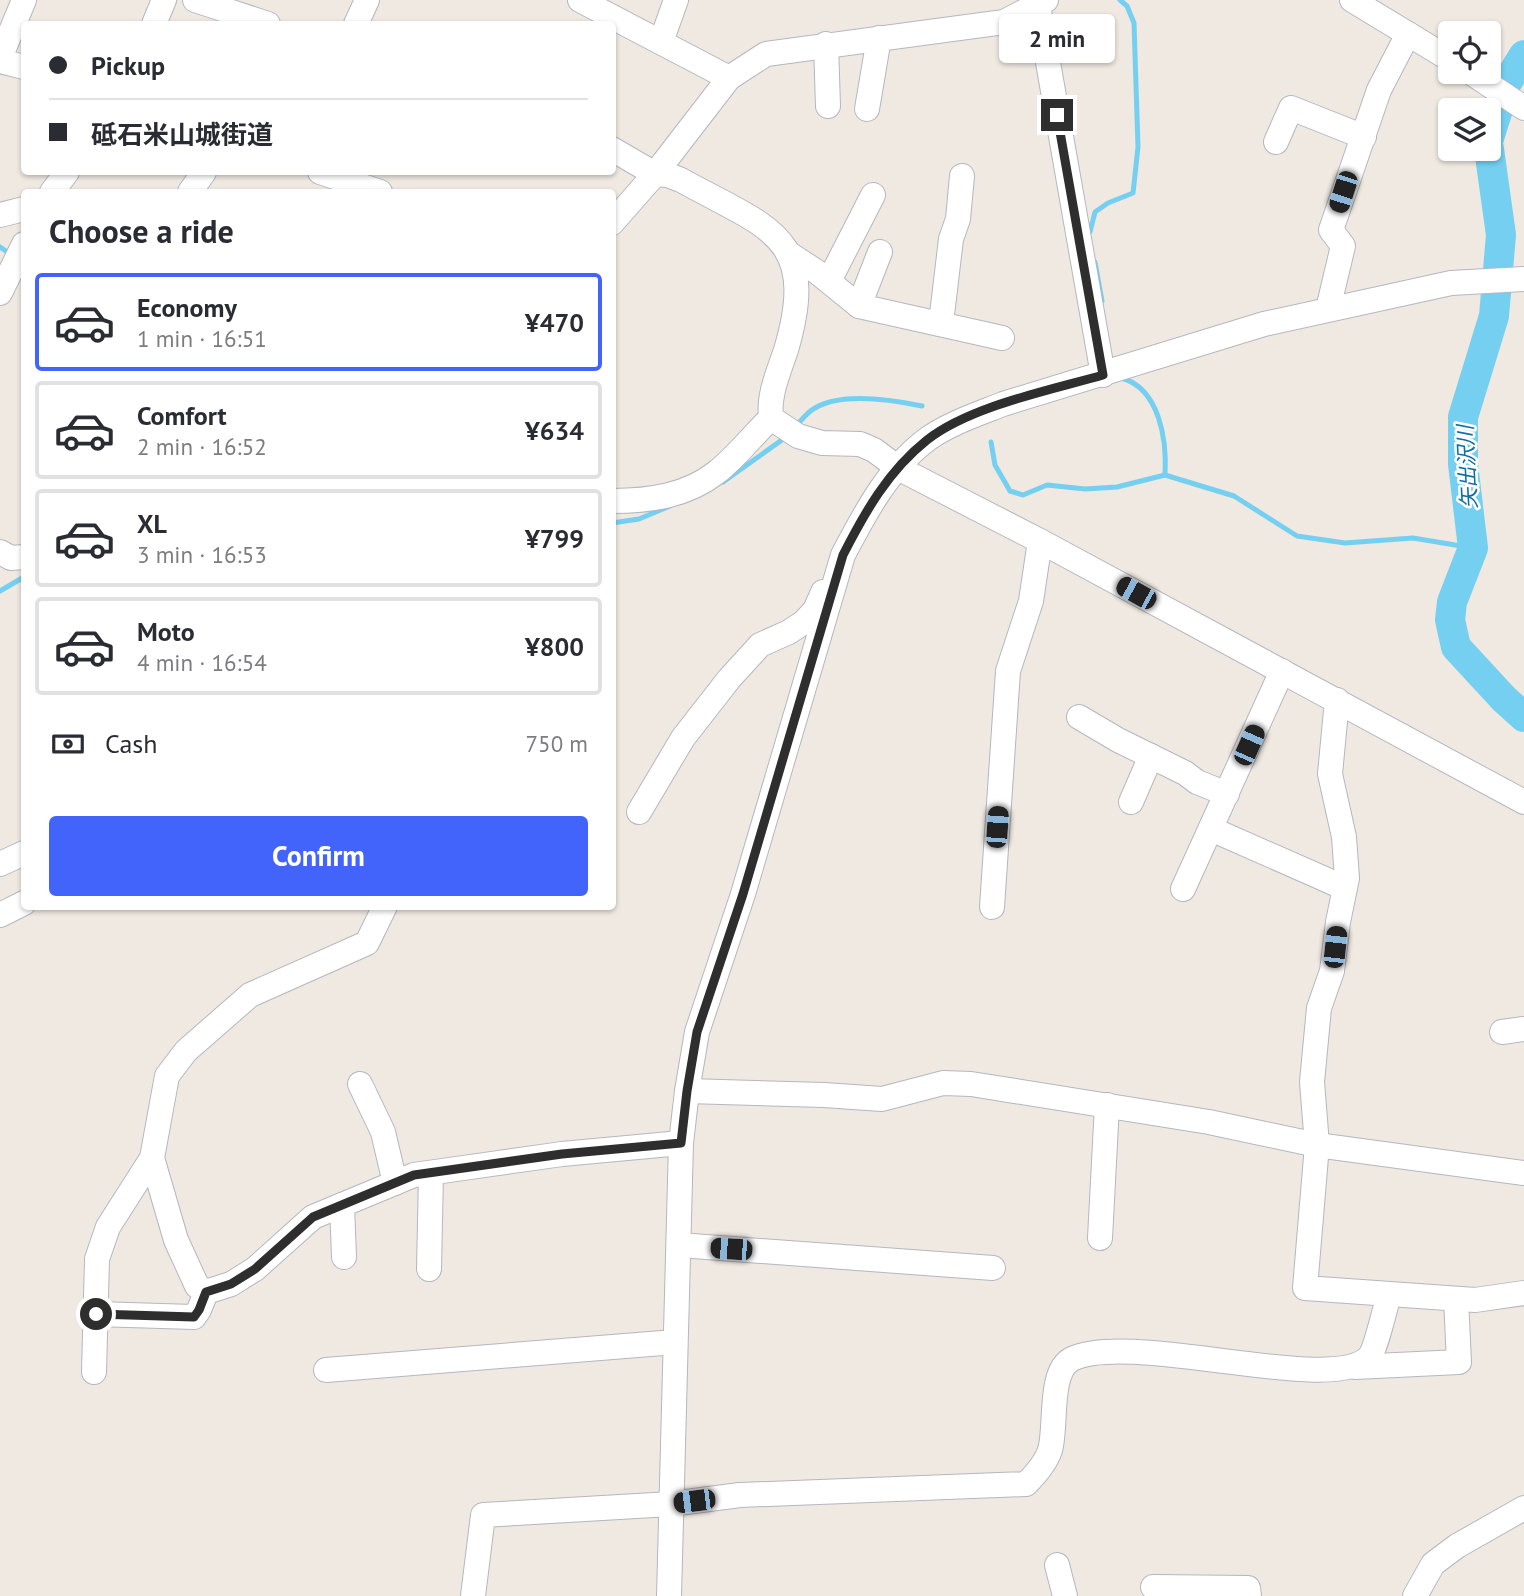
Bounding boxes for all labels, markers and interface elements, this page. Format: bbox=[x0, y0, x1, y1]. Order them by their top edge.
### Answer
callout: 2 min bbox=[999, 13, 1115, 62]
map controls bbox=[1438, 21, 1501, 161]
button: locate bbox=[1438, 21, 1501, 84]
text: 2 min bbox=[1029, 24, 1085, 53]
text: Pickup bbox=[91, 49, 165, 82]
button: layers bbox=[1438, 98, 1501, 161]
route end bbox=[1041, 99, 1073, 131]
text: 砥石米山城街道 bbox=[91, 118, 273, 151]
car bbox=[1327, 169, 1360, 215]
text: Choose a ride bbox=[49, 210, 234, 252]
icon: car bbox=[53, 291, 116, 354]
text: Economy bbox=[137, 291, 237, 324]
text: ¥470 bbox=[525, 306, 584, 339]
text: 1 min · 16:51 bbox=[137, 324, 267, 353]
icon: car bbox=[53, 399, 116, 462]
text: Comfort bbox=[137, 399, 227, 432]
text: ¥634 bbox=[525, 414, 584, 447]
water label: 矢出沢川 bbox=[1451, 422, 1483, 510]
text: 2 min · 16:52 bbox=[137, 432, 267, 461]
icon: car bbox=[53, 507, 116, 570]
text: XL bbox=[137, 507, 167, 540]
text: ¥799 bbox=[525, 522, 584, 555]
text: 3 min · 16:53 bbox=[137, 540, 267, 569]
car bbox=[1113, 574, 1160, 612]
icon: car bbox=[53, 615, 116, 678]
text: Moto bbox=[137, 615, 195, 648]
text: ¥800 bbox=[525, 630, 584, 663]
text: 4 min · 16:54 bbox=[137, 648, 267, 677]
car bbox=[1231, 722, 1268, 768]
icon: cash bbox=[49, 725, 87, 763]
text: Cash bbox=[105, 727, 157, 760]
text: 750 m bbox=[526, 729, 588, 758]
car bbox=[986, 805, 1009, 849]
button: Confirm bbox=[49, 816, 588, 896]
car bbox=[1323, 925, 1348, 969]
car bbox=[710, 1237, 753, 1261]
route start bbox=[80, 1298, 112, 1330]
car bbox=[672, 1488, 717, 1514]

